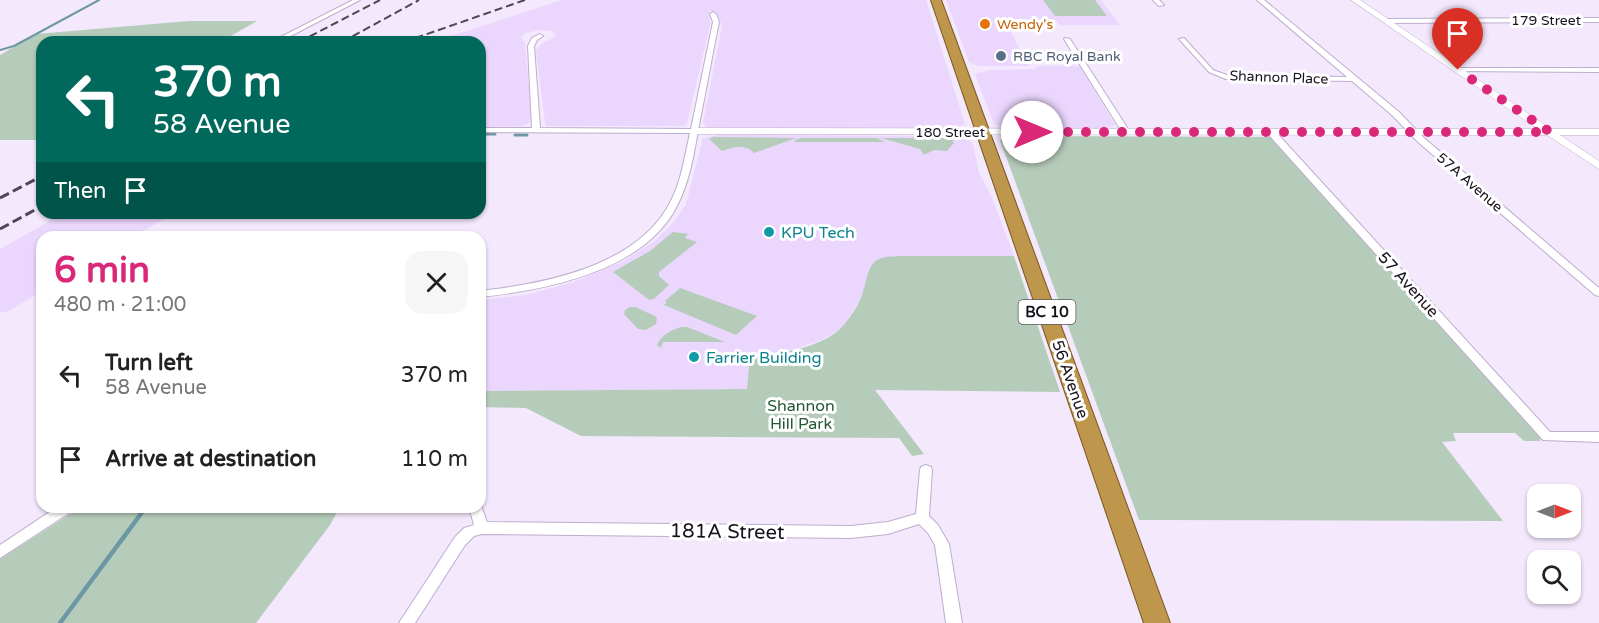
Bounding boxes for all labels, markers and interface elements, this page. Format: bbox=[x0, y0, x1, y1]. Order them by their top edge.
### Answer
pin bbox=[1432, 8, 1483, 70]
street label: 179 Street bbox=[1511, 12, 1582, 29]
place label: Wendy's bbox=[997, 16, 1053, 33]
marker: Wendy's bbox=[978, 17, 992, 31]
icon: arrive bbox=[1441, 17, 1474, 50]
place label: RBC Royal Bank bbox=[1013, 48, 1121, 65]
marker: RBC Royal Bank bbox=[994, 49, 1008, 63]
text: 370 m bbox=[153, 57, 282, 108]
icon: left bbox=[54, 60, 132, 138]
street label: Shannon Place bbox=[1229, 67, 1329, 88]
position arrow bbox=[1000, 100, 1064, 164]
text: 58 Avenue bbox=[153, 108, 291, 141]
street label: 180 Street bbox=[915, 124, 986, 141]
street label: 57A Avenue bbox=[1433, 149, 1506, 216]
icon: arrive bbox=[119, 174, 152, 207]
text: Then bbox=[54, 178, 107, 204]
place label: KPU Tech bbox=[781, 223, 855, 243]
marker: KPU Tech bbox=[762, 225, 776, 239]
street label: 57 Avenue bbox=[1374, 248, 1443, 322]
text: 6 min bbox=[54, 249, 150, 292]
button: close bbox=[405, 251, 468, 314]
text: 480 m · 21:00 bbox=[54, 293, 186, 317]
road number: BC 10 bbox=[1018, 300, 1076, 324]
street label: 56 Avenue bbox=[1047, 338, 1093, 421]
place label: Farrier Building bbox=[706, 348, 822, 368]
text: Turn left bbox=[105, 350, 193, 376]
marker: Farrier Building bbox=[687, 350, 701, 364]
icon: left bbox=[54, 359, 87, 392]
text: 370 m bbox=[401, 362, 468, 388]
text: 58 Avenue bbox=[105, 376, 207, 400]
park label: Shannon Hill Park bbox=[767, 396, 835, 434]
icon: arrive bbox=[54, 443, 87, 476]
text: Arrive at destination bbox=[105, 446, 316, 472]
text: 110 m bbox=[401, 446, 468, 472]
north arrow bbox=[1527, 484, 1581, 538]
map controls bbox=[1527, 484, 1581, 604]
street label: 181A Street bbox=[669, 519, 785, 545]
button: search bbox=[1527, 550, 1581, 604]

